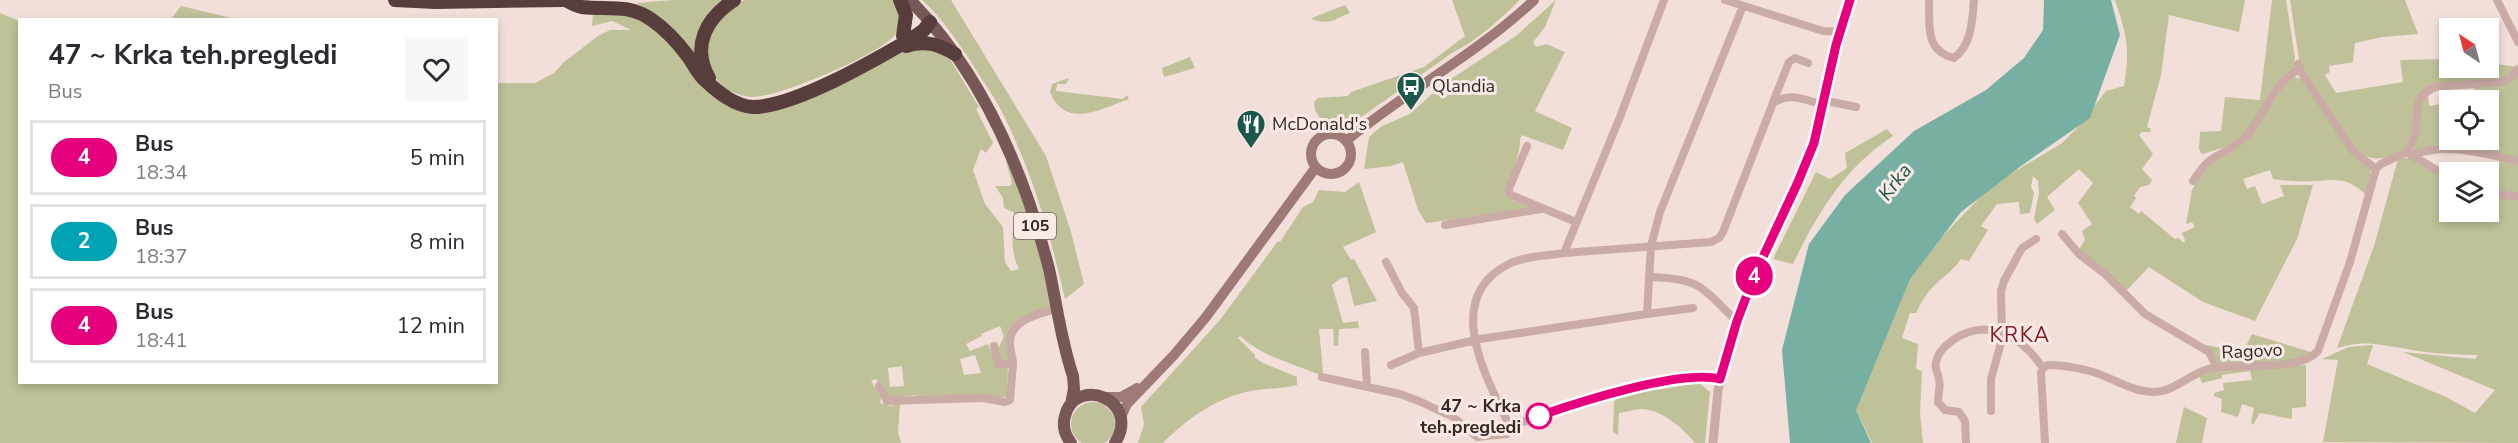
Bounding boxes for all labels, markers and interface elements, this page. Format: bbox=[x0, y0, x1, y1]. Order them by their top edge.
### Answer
north arrow bbox=[2439, 18, 2499, 78]
map controls bbox=[2439, 18, 2499, 222]
text: 47 ~ Krka teh.pregledi bbox=[48, 36, 338, 74]
button: heart bbox=[405, 38, 468, 101]
bus stop icon: Qlandia bbox=[1395, 70, 1427, 112]
place label: Qlandia bbox=[1432, 74, 1495, 98]
text: Bus bbox=[48, 78, 82, 105]
button: locate bbox=[2439, 90, 2499, 150]
restaurant icon: McDonald's bbox=[1235, 108, 1267, 150]
place label: McDonald's bbox=[1272, 112, 1367, 136]
text: Bus bbox=[135, 129, 174, 159]
text: 4 bbox=[78, 143, 90, 171]
text: 5 min bbox=[410, 143, 465, 173]
water label: Krka bbox=[1872, 158, 1918, 206]
text: 18:34 bbox=[135, 159, 188, 186]
button: layers bbox=[2439, 162, 2499, 222]
text: Bus bbox=[135, 213, 174, 243]
road number: 105 bbox=[1014, 213, 1056, 239]
text: 2 bbox=[78, 227, 90, 255]
text: 8 min bbox=[410, 227, 465, 257]
text: 18:37 bbox=[135, 243, 188, 270]
line badge: 4 bbox=[1734, 256, 1774, 296]
text: 4 bbox=[1748, 262, 1760, 290]
text: Bus bbox=[135, 297, 174, 327]
text: 4 bbox=[78, 311, 90, 339]
text: 12 min bbox=[397, 311, 465, 341]
district label: KRKA bbox=[1989, 321, 2051, 349]
text: 18:41 bbox=[135, 327, 188, 354]
street label: Ragovo bbox=[2221, 337, 2283, 365]
place label: 47 ~ Krka teh.pregledi bbox=[1420, 394, 1521, 439]
marker: 47 ~ Krka teh.pregledi bbox=[1526, 403, 1552, 429]

